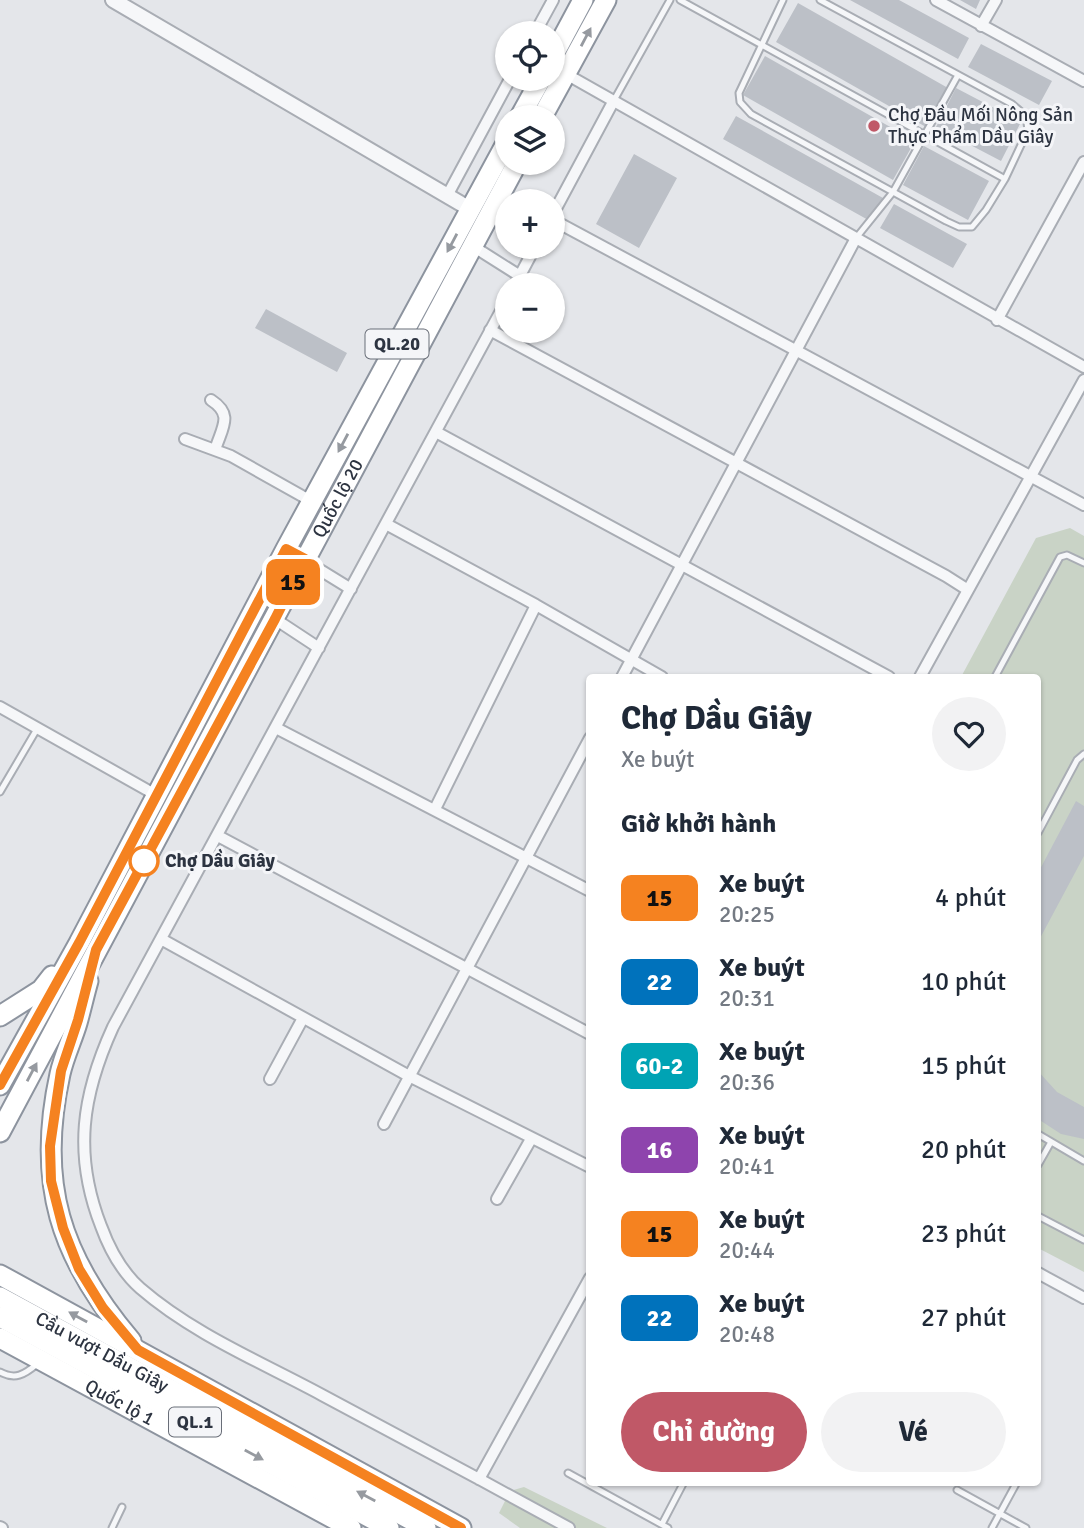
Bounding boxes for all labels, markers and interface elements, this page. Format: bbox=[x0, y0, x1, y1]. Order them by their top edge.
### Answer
map controls bbox=[495, 21, 565, 343]
button: locate bbox=[495, 21, 565, 91]
one-way arrow bbox=[580, 27, 592, 47]
place label: Chợ Đầu Mối Nông Sản Thực Phẩm Dầu Giây bbox=[888, 103, 1073, 149]
button: layers bbox=[495, 105, 565, 175]
marker: Chợ Đầu Mối Nông Sản Thực Phẩm Dầu Giây bbox=[866, 118, 882, 134]
button: + bbox=[495, 189, 565, 259]
one-way arrow bbox=[446, 233, 457, 253]
button: − bbox=[495, 273, 565, 343]
road number: QL.20 bbox=[366, 330, 428, 358]
one-way arrow bbox=[337, 433, 349, 453]
street label: Quốc lộ 20 bbox=[307, 455, 369, 542]
line badge: 15 bbox=[262, 559, 324, 605]
text: 15 bbox=[280, 567, 306, 597]
button: heart bbox=[932, 697, 1006, 771]
text: Chợ Dầu Giây bbox=[621, 698, 812, 739]
text: Xe buýt bbox=[621, 745, 694, 774]
text: Giờ khởi hành bbox=[621, 808, 776, 840]
marker: Chợ Dầu Giây bbox=[129, 846, 159, 876]
place label: Chợ Dầu Giây bbox=[165, 848, 276, 873]
text: Xe buýt bbox=[719, 868, 805, 900]
text: 4 phút bbox=[935, 882, 1006, 914]
text: 15 bbox=[647, 883, 672, 913]
text: 20:25 bbox=[719, 900, 775, 929]
text: Xe buýt bbox=[719, 952, 805, 984]
text: 10 phút bbox=[921, 966, 1006, 998]
text: 22 bbox=[647, 967, 672, 997]
text: 20:31 bbox=[719, 984, 775, 1013]
text: Xe buýt bbox=[719, 1036, 805, 1068]
text: 15 phút bbox=[921, 1050, 1006, 1082]
text: 60-2 bbox=[636, 1051, 683, 1081]
one-way arrow bbox=[26, 1062, 38, 1082]
text: 20:36 bbox=[719, 1068, 775, 1097]
text: Xe buýt bbox=[719, 1120, 805, 1152]
text: 20 phút bbox=[921, 1134, 1006, 1166]
text: 16 bbox=[647, 1135, 672, 1165]
text: 20:41 bbox=[719, 1152, 775, 1181]
text: Xe buýt bbox=[719, 1204, 805, 1236]
text: 23 phút bbox=[921, 1218, 1006, 1250]
text: 15 bbox=[647, 1219, 672, 1249]
text: 20:44 bbox=[719, 1236, 775, 1265]
text: Xe buýt bbox=[719, 1288, 805, 1320]
text: 27 phút bbox=[921, 1302, 1006, 1334]
text: 22 bbox=[647, 1303, 672, 1333]
street label: Cầu vượt Dầu Giây bbox=[31, 1307, 173, 1398]
one-way arrow bbox=[69, 1311, 88, 1323]
text: 20:48 bbox=[719, 1320, 775, 1349]
street label: Quốc lộ 1 bbox=[81, 1374, 159, 1431]
button: Chỉ đường bbox=[621, 1392, 807, 1472]
button: Vé bbox=[821, 1392, 1006, 1472]
road number: QL.1 bbox=[169, 1408, 221, 1436]
one-way arrow bbox=[244, 1449, 264, 1460]
one-way arrow bbox=[356, 1490, 376, 1501]

